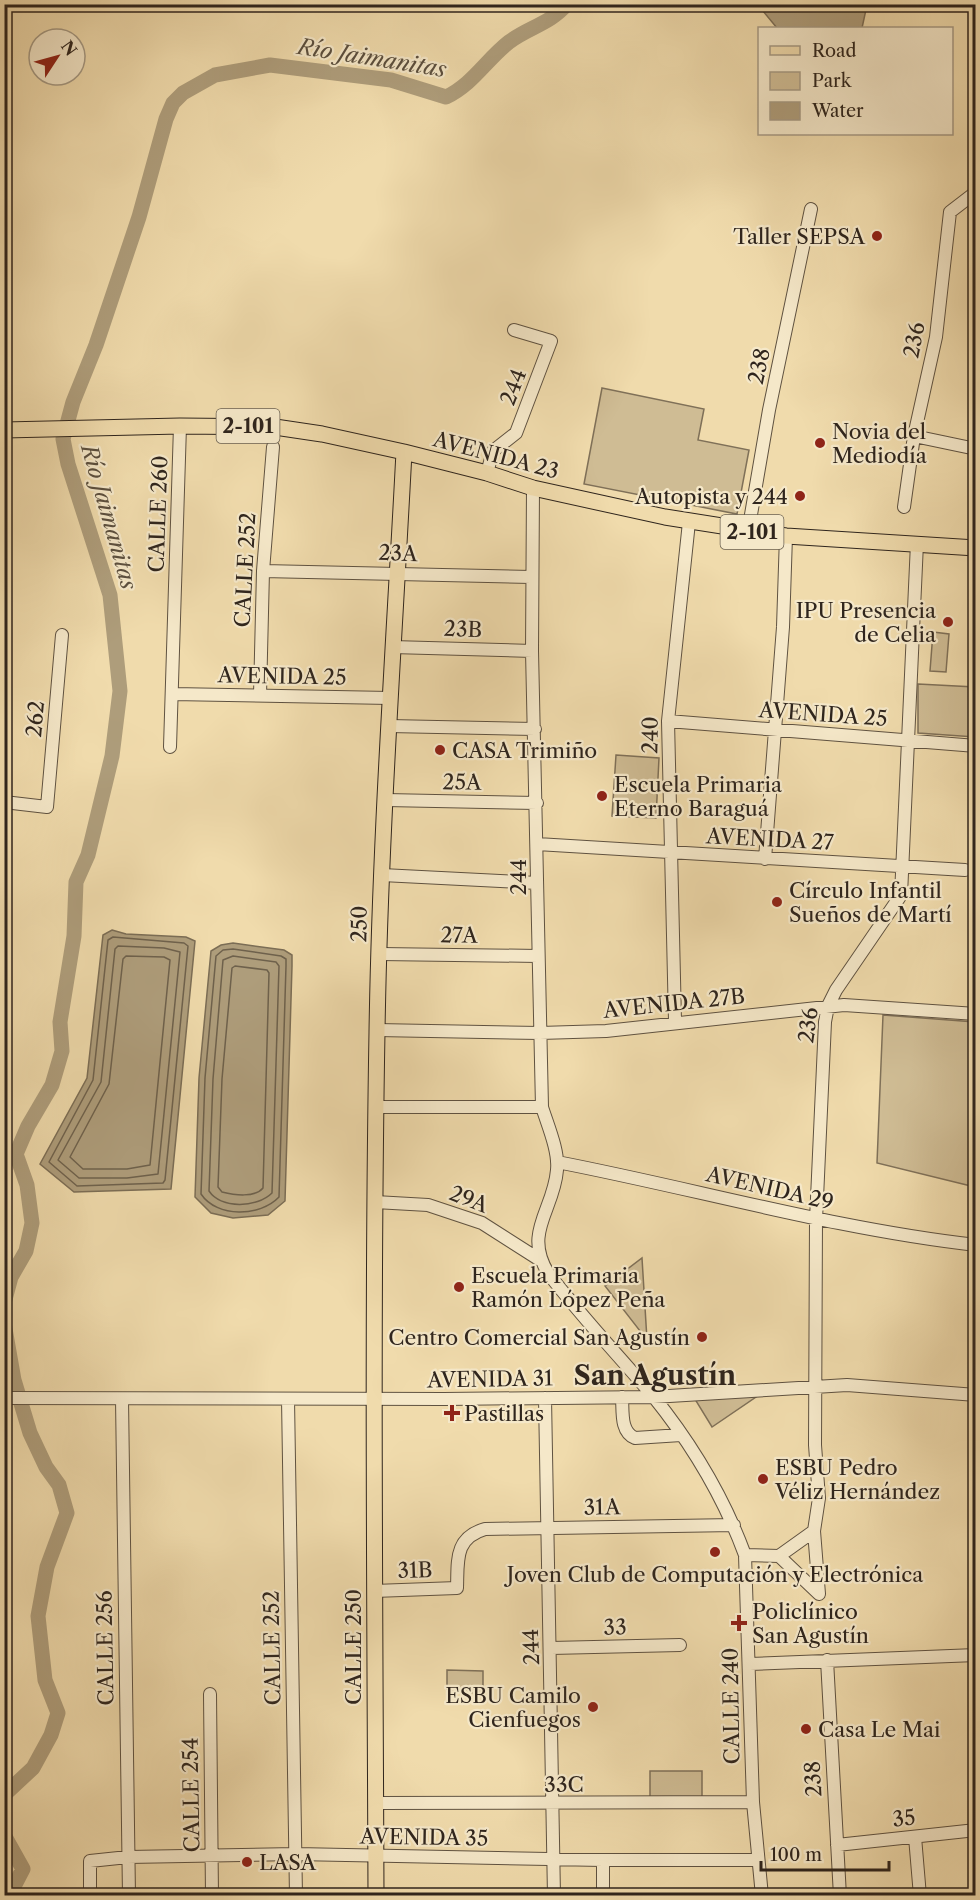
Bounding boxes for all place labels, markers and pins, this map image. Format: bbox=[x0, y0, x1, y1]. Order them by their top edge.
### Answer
place label: Taller SEPSA bbox=[733, 224, 865, 249]
marker: Taller SEPSA bbox=[870, 229, 884, 243]
place label: Novia del Mediodía bbox=[832, 419, 928, 468]
marker: Novia del Mediodía bbox=[813, 436, 827, 450]
place label: Autopista y 244 bbox=[634, 484, 788, 509]
marker: Autopista y 244 bbox=[793, 489, 807, 503]
place label: IPU Presencia de Celia bbox=[796, 598, 937, 647]
marker: IPU Presencia de Celia bbox=[941, 615, 955, 629]
place label: CASA Trimiño bbox=[452, 738, 597, 763]
marker: CASA Trimiño bbox=[433, 743, 447, 757]
place label: Escuela Primaria Eterno Baraguá bbox=[614, 772, 783, 821]
marker: Escuela Primaria Eterno Baraguá bbox=[595, 789, 609, 803]
place label: Círculo Infantil Sueños de Martí bbox=[789, 878, 952, 927]
marker: Círculo Infantil Sueños de Martí bbox=[770, 895, 784, 909]
place label: Escuela Primaria Ramón López Peña bbox=[471, 1263, 666, 1312]
marker: Escuela Primaria Ramón López Peña bbox=[452, 1280, 466, 1294]
place label: Centro Comercial San Agustín bbox=[388, 1325, 690, 1350]
marker: Centro Comercial San Agustín bbox=[695, 1330, 709, 1344]
place label: Pastillas bbox=[464, 1401, 544, 1426]
marker: Pastillas bbox=[445, 1406, 459, 1420]
place label: ESBU Pedro Véliz Hernández bbox=[774, 1455, 940, 1504]
marker: ESBU Pedro Véliz Hernández bbox=[756, 1472, 770, 1486]
marker: Joven Club de Computación y Electrónica bbox=[708, 1545, 722, 1559]
place label: Joven Club de Computación y Electrónica bbox=[504, 1562, 924, 1587]
place label: Policlínico San Agustín bbox=[752, 1599, 869, 1648]
marker: Policlínico San Agustín bbox=[730, 1614, 748, 1632]
place label: ESBU Camilo Cienfuegos bbox=[445, 1683, 581, 1732]
marker: ESBU Camilo Cienfuegos bbox=[586, 1700, 600, 1714]
place label: Casa Le Mai bbox=[818, 1717, 940, 1742]
marker: Casa Le Mai bbox=[799, 1722, 813, 1736]
place label: LASA bbox=[259, 1850, 317, 1875]
marker: LASA bbox=[240, 1855, 254, 1869]

